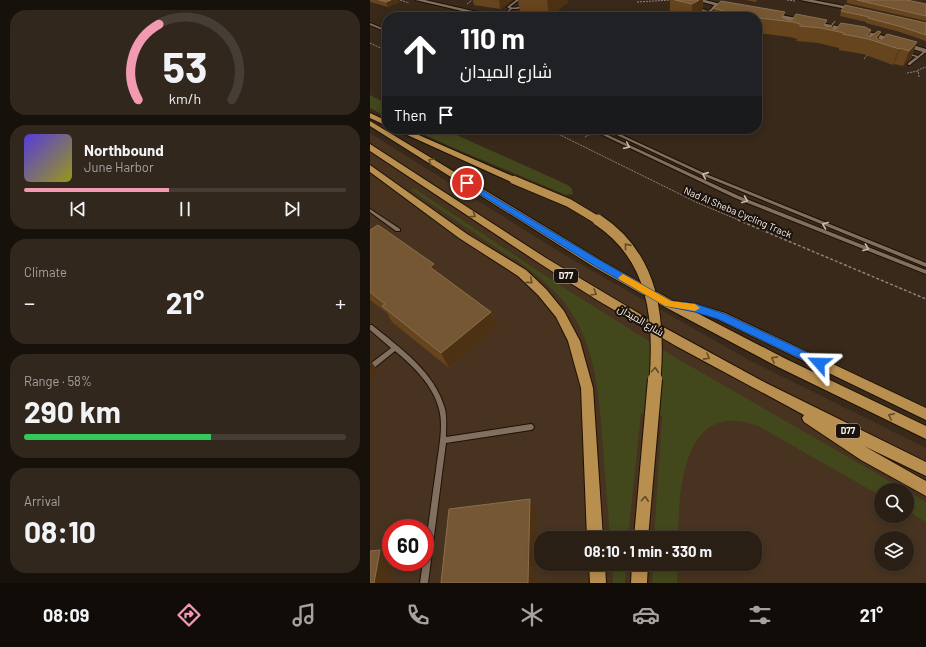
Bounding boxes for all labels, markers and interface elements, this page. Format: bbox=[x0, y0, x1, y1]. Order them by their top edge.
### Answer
text: 110 m bbox=[460, 21, 525, 55]
icon: ahead bbox=[394, 28, 446, 80]
text: 53 bbox=[163, 41, 207, 91]
text: شارع الميدان bbox=[460, 60, 552, 82]
text: km/h bbox=[169, 90, 201, 107]
icon: arrive bbox=[435, 104, 457, 126]
text: Then bbox=[394, 106, 427, 124]
text: Northbound bbox=[84, 141, 164, 159]
one-way arrow bbox=[623, 141, 630, 149]
text: June Harbor bbox=[84, 159, 154, 175]
one-way arrow bbox=[428, 159, 435, 166]
pin bbox=[450, 166, 484, 200]
icon: arrive bbox=[456, 172, 478, 194]
one-way arrow bbox=[701, 172, 709, 180]
street label: Nad Al Sheba Cycling Track bbox=[682, 184, 794, 240]
one-way arrow bbox=[742, 196, 749, 204]
icon: previous bbox=[67, 198, 89, 220]
icon: pause bbox=[174, 198, 196, 220]
icon: next bbox=[281, 198, 303, 220]
one-way arrow bbox=[469, 210, 476, 217]
one-way arrow bbox=[821, 221, 828, 229]
one-way arrow bbox=[625, 244, 632, 251]
one-way arrow bbox=[862, 244, 869, 252]
text: Climate bbox=[24, 264, 67, 280]
road number: D77 bbox=[554, 269, 578, 283]
one-way arrow bbox=[526, 276, 533, 283]
text: 21° bbox=[166, 284, 204, 320]
one-way arrow bbox=[590, 288, 597, 295]
text: − bbox=[24, 289, 35, 315]
text: + bbox=[335, 289, 346, 315]
street label: شارع الميدان bbox=[615, 302, 666, 339]
position arrow bbox=[798, 342, 840, 384]
one-way arrow bbox=[702, 352, 710, 360]
one-way arrow bbox=[771, 356, 778, 364]
one-way arrow bbox=[650, 366, 659, 373]
text: Range · 58% bbox=[24, 373, 92, 389]
text: 290 km bbox=[24, 393, 121, 429]
one-way arrow bbox=[888, 413, 895, 421]
road number: D77 bbox=[836, 424, 860, 438]
map controls bbox=[874, 483, 914, 571]
button: search bbox=[874, 483, 914, 523]
text: Arrival bbox=[24, 493, 60, 509]
one-way arrow bbox=[640, 496, 649, 502]
text: 08:10 bbox=[24, 513, 96, 549]
speed limit sign: 60 bbox=[382, 519, 434, 571]
button: layers bbox=[874, 531, 914, 571]
text: 08:10 · 1 min · 330 m bbox=[584, 542, 712, 560]
icon: directions bbox=[175, 601, 203, 629]
icon: music bbox=[290, 601, 318, 629]
icon: phone bbox=[404, 601, 432, 629]
icon: climate bbox=[518, 601, 546, 629]
icon: car bbox=[632, 601, 660, 629]
icon: filters bbox=[746, 601, 774, 629]
text: 08:09 bbox=[43, 604, 89, 626]
text: 21° bbox=[860, 604, 883, 626]

